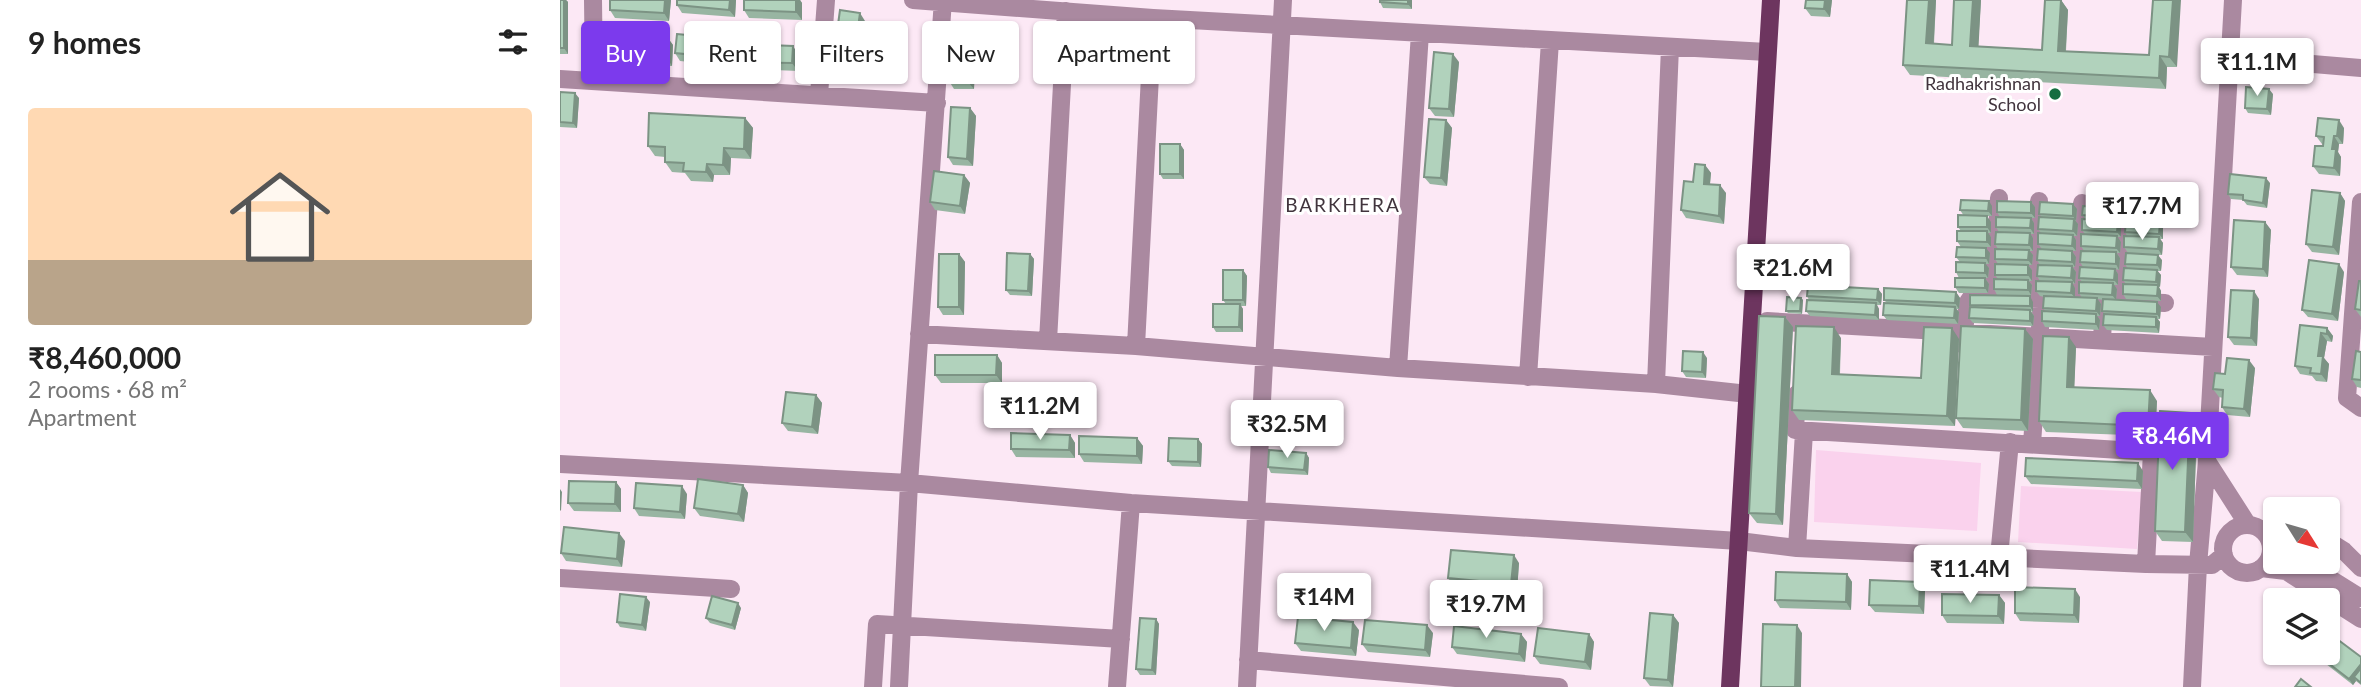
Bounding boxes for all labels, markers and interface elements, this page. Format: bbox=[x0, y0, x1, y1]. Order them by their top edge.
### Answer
chip: Buy bbox=[581, 21, 670, 84]
chip: Rent bbox=[684, 21, 781, 84]
chip: Filters bbox=[795, 21, 908, 84]
chip: New bbox=[922, 21, 1019, 84]
chip: Apartment bbox=[1033, 21, 1195, 84]
icon: filters bbox=[494, 23, 532, 61]
text: 9 homes bbox=[28, 24, 141, 60]
pin: ₹11.1M bbox=[2200, 38, 2314, 98]
text: ₹11.1M bbox=[2217, 47, 2297, 75]
place label: Radhakrishnan School bbox=[1925, 72, 2041, 115]
marker: Radhakrishnan School bbox=[2047, 86, 2063, 102]
icon: home bbox=[217, 154, 343, 280]
pin: ₹17.7M bbox=[2085, 182, 2199, 242]
text: ₹17.7M bbox=[2102, 191, 2182, 219]
district label: BARKHERA bbox=[1285, 193, 1401, 216]
pin: ₹21.6M bbox=[1736, 244, 1850, 304]
text: ₹21.6M bbox=[1753, 253, 1833, 281]
text: ₹8,460,000 bbox=[28, 339, 181, 375]
text: 2 rooms · 68 m² bbox=[28, 375, 187, 403]
pin: ₹11.2M bbox=[983, 382, 1097, 442]
text: ₹11.2M bbox=[1000, 391, 1080, 419]
pin: ₹32.5M bbox=[1230, 400, 1344, 460]
text: Apartment bbox=[28, 403, 136, 431]
text: ₹32.5M bbox=[1247, 409, 1327, 437]
pin: ₹8.46M bbox=[2115, 412, 2229, 472]
text: ₹8.46M bbox=[2132, 421, 2212, 449]
north arrow bbox=[2263, 497, 2340, 574]
map controls bbox=[2263, 497, 2340, 665]
pin: ₹11.4M bbox=[1913, 546, 2027, 605]
text: ₹11.4M bbox=[1930, 554, 2010, 582]
pin: ₹14M bbox=[1283, 574, 1365, 633]
pin: ₹19.7M bbox=[1429, 580, 1543, 640]
text: ₹14M bbox=[1293, 582, 1355, 610]
button: layers bbox=[2263, 588, 2340, 665]
text: ₹19.7M bbox=[1446, 589, 1526, 617]

